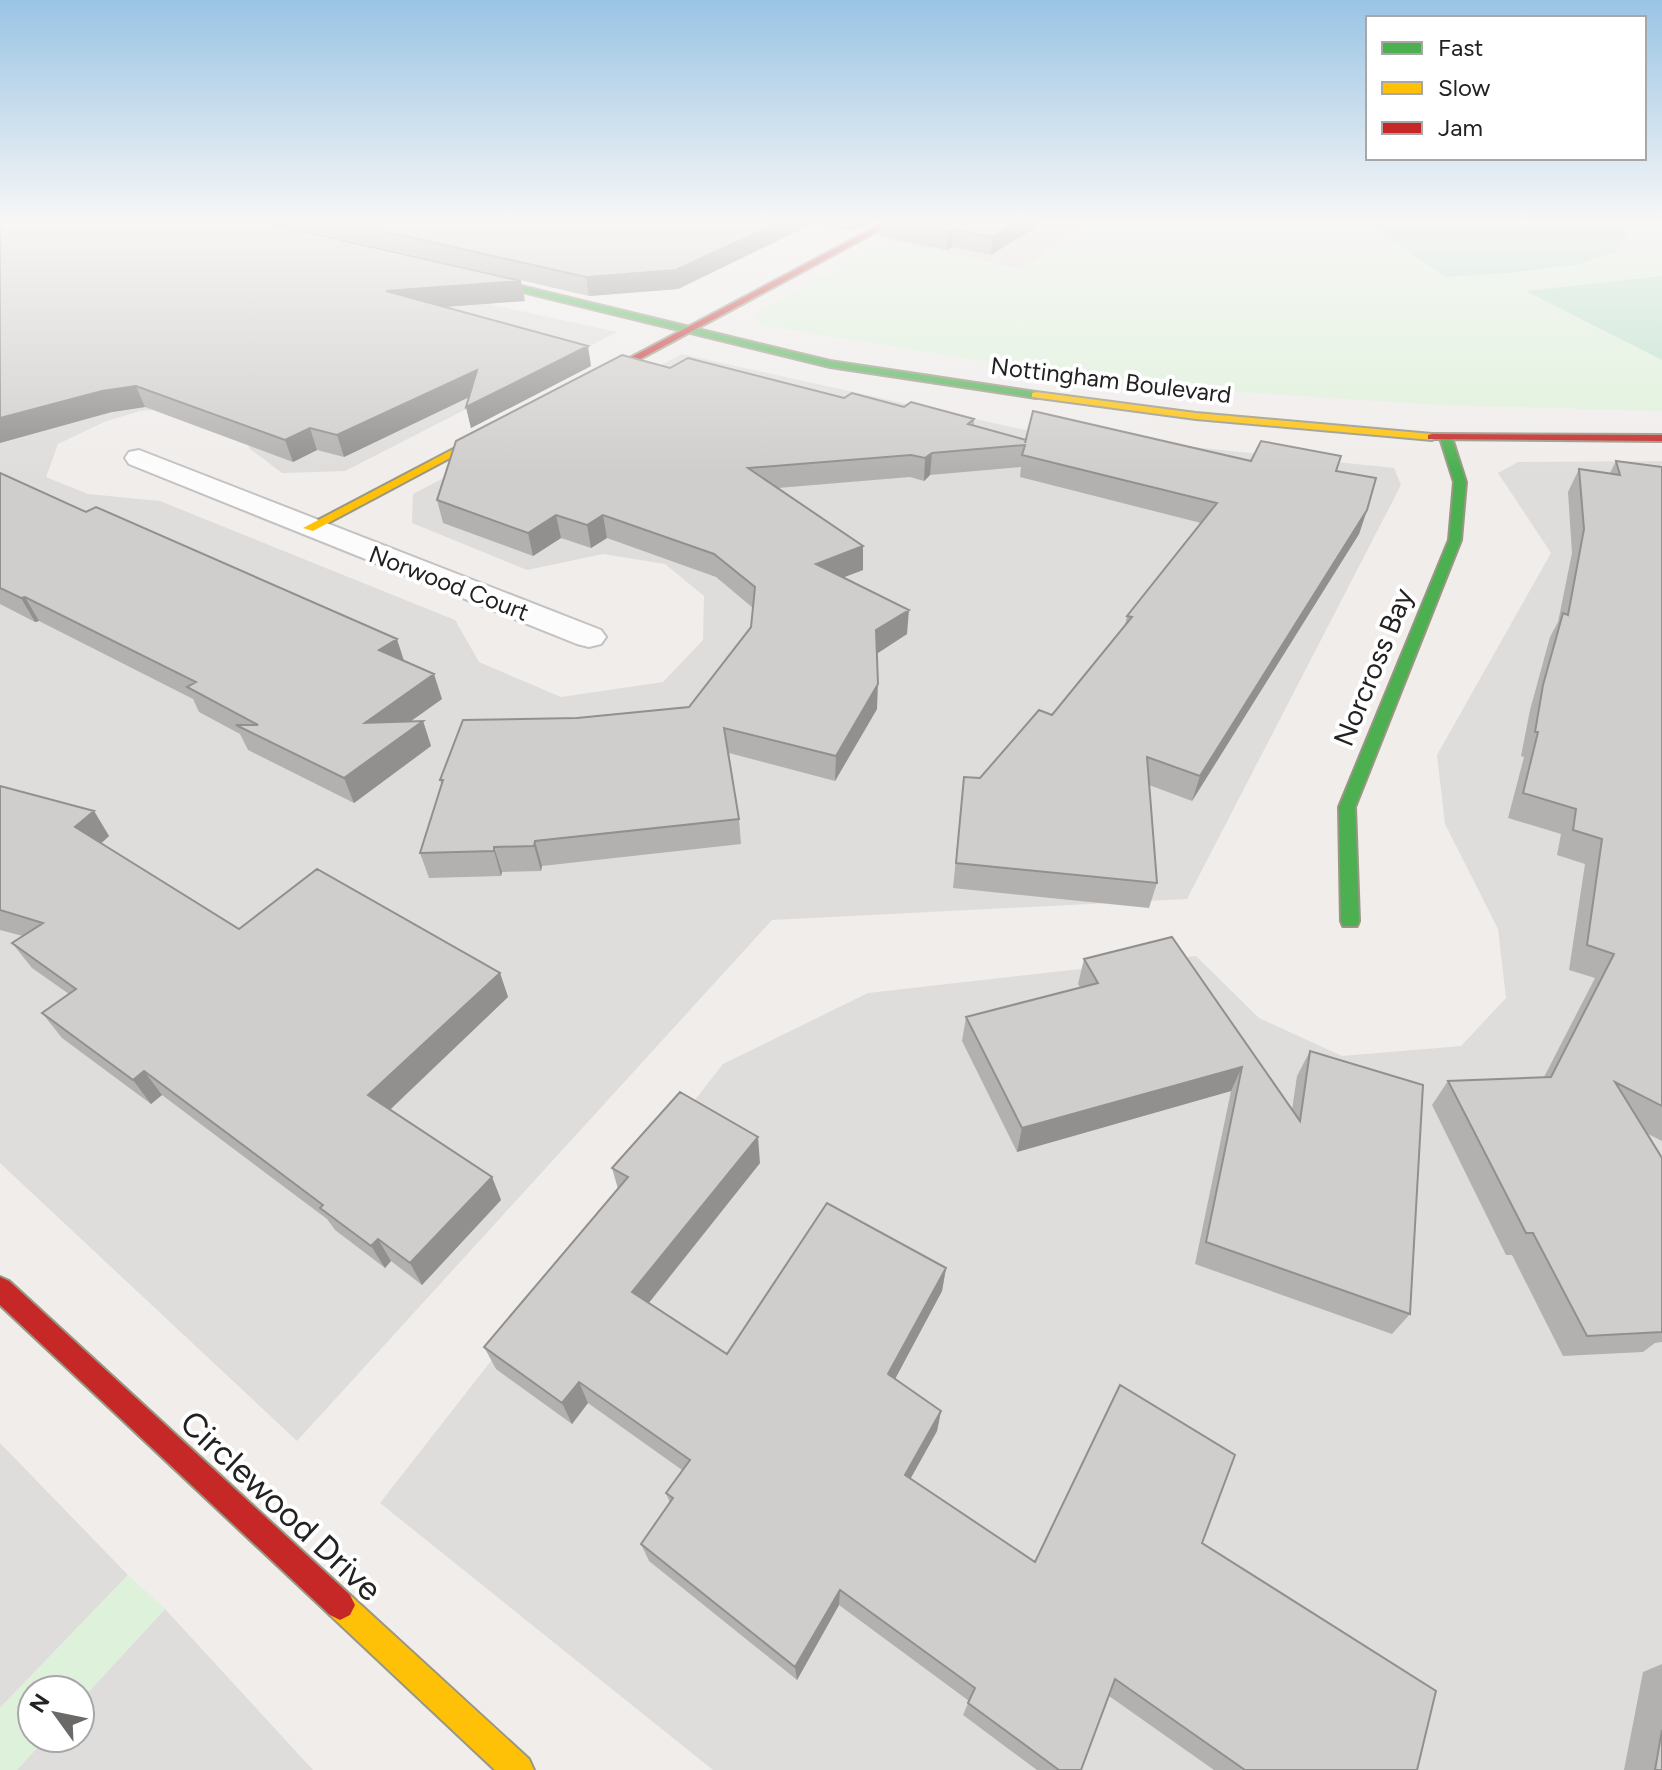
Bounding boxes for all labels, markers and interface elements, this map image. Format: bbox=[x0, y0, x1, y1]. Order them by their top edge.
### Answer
legend bbox=[1366, 16, 1646, 160]
text: Fast bbox=[1438, 33, 1483, 62]
text: Slow bbox=[1438, 73, 1491, 102]
text: Jam bbox=[1438, 113, 1483, 142]
street label: Nottingham Boulevard bbox=[989, 351, 1233, 409]
street label: Norwood Court bbox=[365, 539, 533, 627]
street label: Norcross Bay bbox=[1326, 583, 1420, 751]
street label: Circlewood Drive bbox=[172, 1402, 390, 1610]
north arrow bbox=[16, 1674, 96, 1754]
text: N bbox=[24, 1689, 56, 1718]

